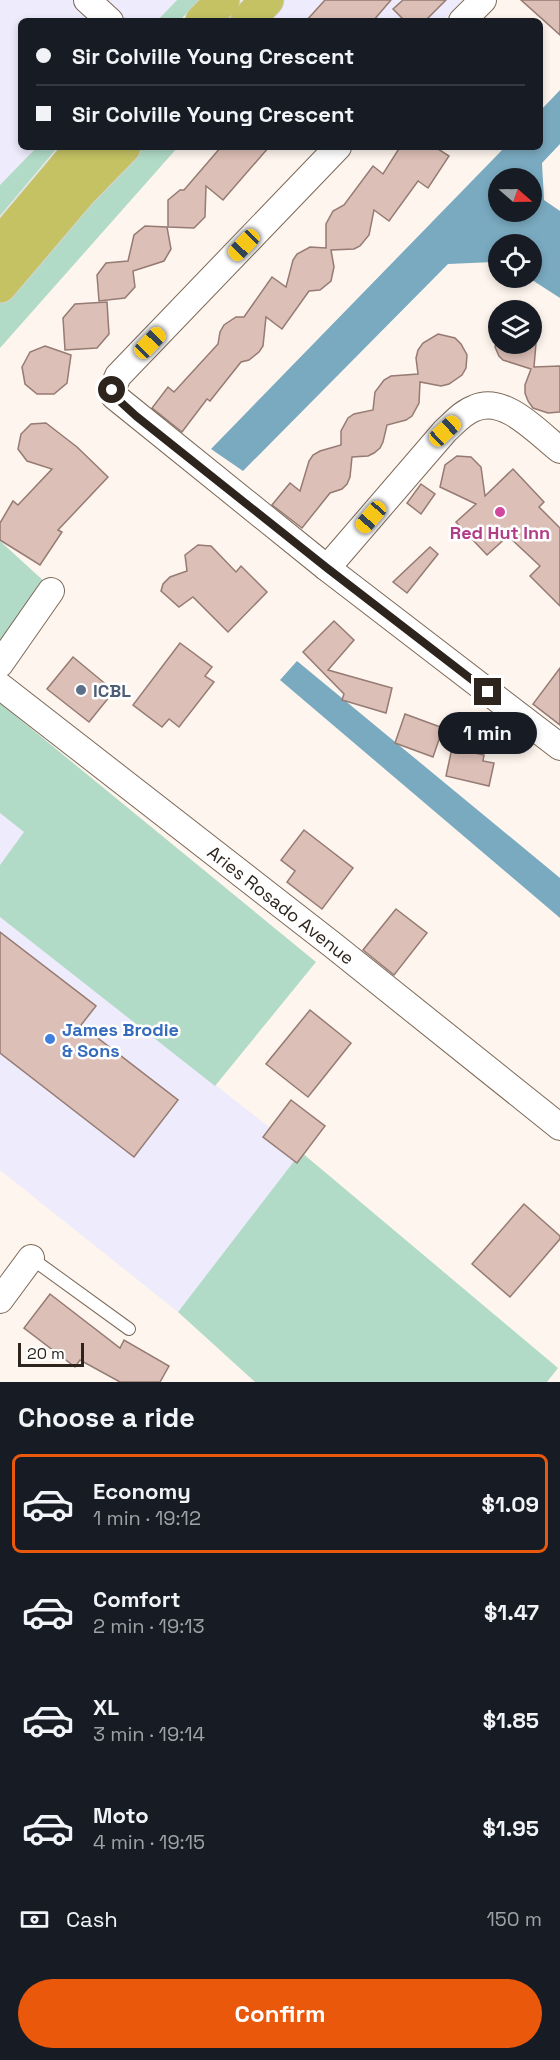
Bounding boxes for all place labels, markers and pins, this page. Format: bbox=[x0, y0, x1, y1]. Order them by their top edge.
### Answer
marker: Red Hut Inn bbox=[493, 505, 507, 519]
place label: Red Hut Inn bbox=[450, 521, 550, 544]
place label: ICBL bbox=[93, 679, 131, 702]
marker: ICBL bbox=[74, 683, 88, 697]
place label: James Brodie & Sons bbox=[62, 1018, 179, 1062]
marker: James Brodie & Sons bbox=[43, 1032, 57, 1046]

